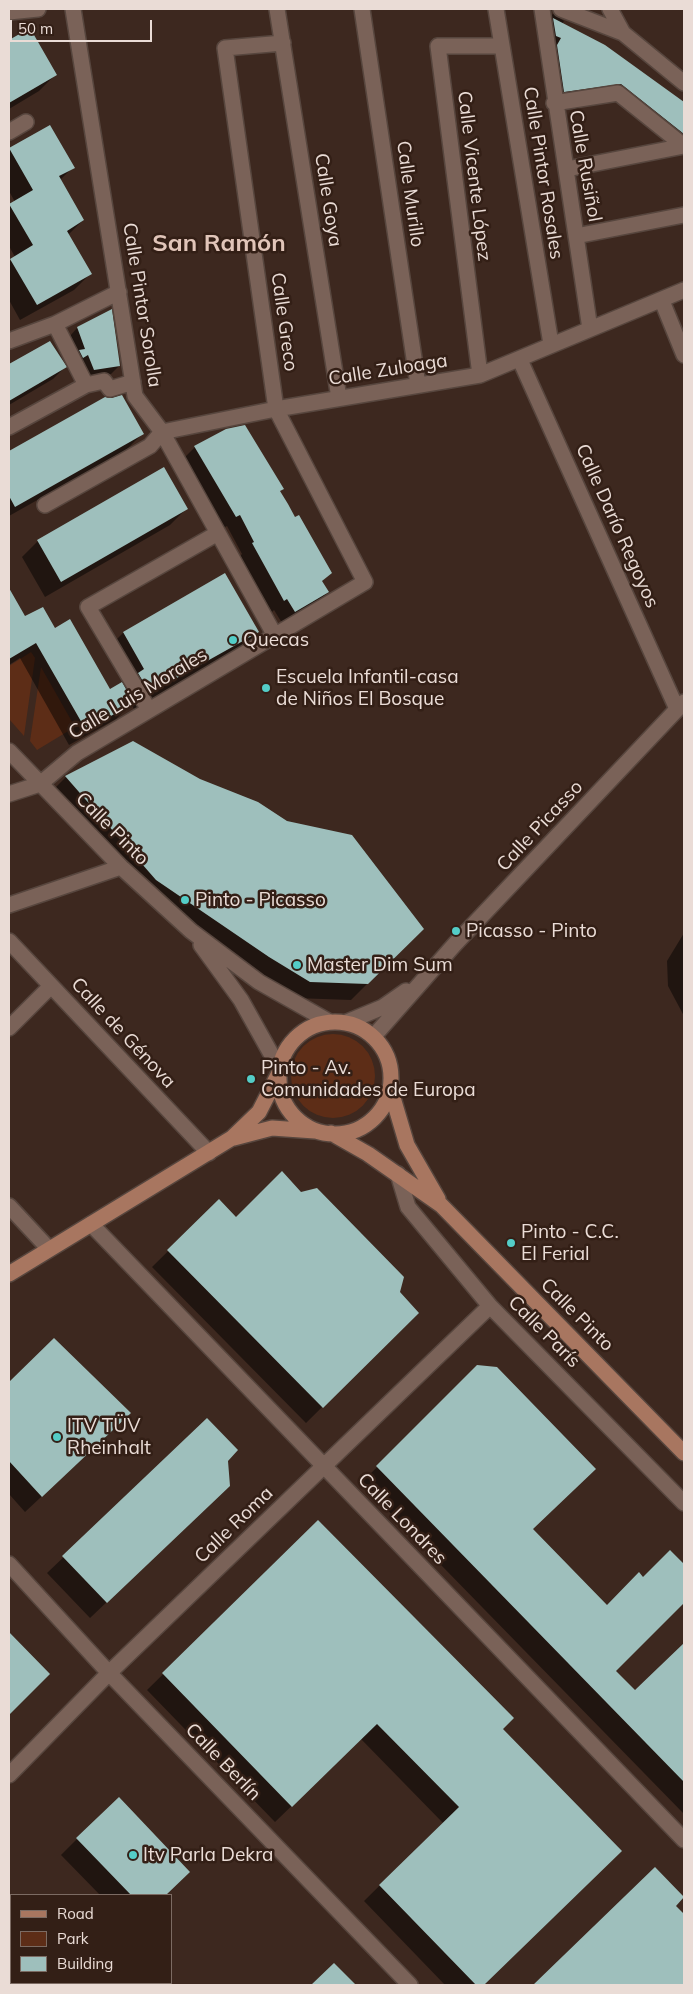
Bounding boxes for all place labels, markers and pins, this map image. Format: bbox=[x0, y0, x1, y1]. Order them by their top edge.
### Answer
place label: Quecas bbox=[243, 629, 309, 651]
marker: Quecas bbox=[227, 634, 239, 646]
place label: Escuela Infantil-casa de Niños El Bosque bbox=[276, 666, 459, 710]
marker: Escuela Infantil-casa de Niños El Bosque bbox=[260, 682, 272, 694]
place label: Pinto - Picasso bbox=[195, 889, 326, 911]
marker: Pinto - Picasso bbox=[179, 894, 191, 906]
place label: Picasso - Pinto bbox=[466, 920, 597, 942]
marker: Picasso - Pinto bbox=[450, 925, 462, 937]
place label: Master Dim Sum bbox=[307, 954, 453, 976]
marker: Master Dim Sum bbox=[291, 959, 303, 971]
place label: Pinto - Av. Comunidades de Europa bbox=[261, 1057, 476, 1101]
marker: Pinto - Av. Comunidades de Europa bbox=[245, 1073, 257, 1085]
place label: Pinto - C.C. El Ferial bbox=[521, 1221, 619, 1265]
marker: Pinto - C.C. El Ferial bbox=[505, 1237, 517, 1249]
place label: ITV TÜV Rheinhalt bbox=[67, 1415, 151, 1459]
marker: ITV TÜV Rheinhalt bbox=[51, 1431, 63, 1443]
place label: Itv Parla Dekra bbox=[143, 1844, 273, 1866]
marker: Itv Parla Dekra bbox=[127, 1849, 139, 1861]

